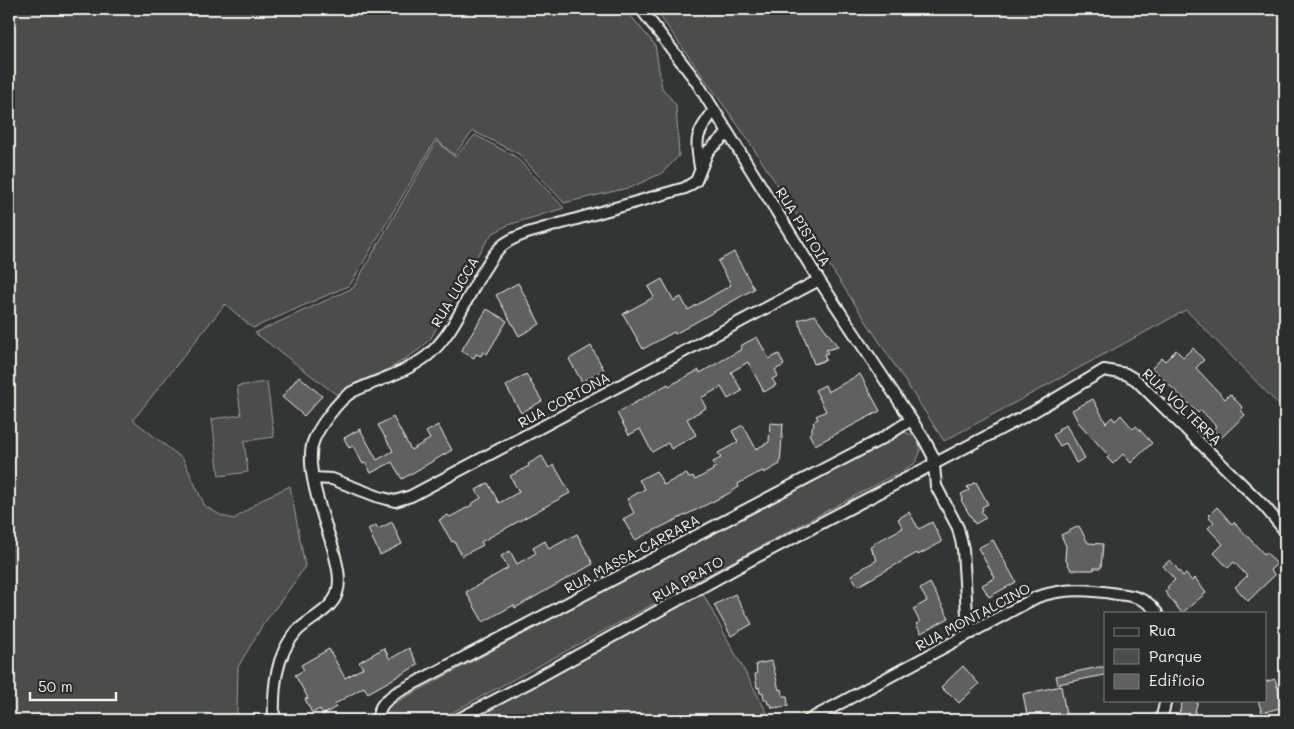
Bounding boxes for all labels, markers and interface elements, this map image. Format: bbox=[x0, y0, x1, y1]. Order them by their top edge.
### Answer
street label: RUA PISTOIA bbox=[772, 184, 835, 270]
street label: RUA LUCCA bbox=[426, 253, 483, 330]
street label: RUA VOLTERRA bbox=[1139, 364, 1226, 449]
street label: RUA CORTONA bbox=[515, 367, 613, 432]
street label: RUA MASSA-CARRARA bbox=[561, 510, 703, 597]
street label: RUA PRATO bbox=[649, 551, 727, 606]
street label: RUA MONTALCINO bbox=[912, 578, 1033, 655]
legend bbox=[1104, 612, 1266, 702]
text: Rua bbox=[1149, 620, 1176, 640]
text: Parque bbox=[1149, 646, 1202, 666]
scale bar bbox=[30, 669, 116, 701]
text: Edifício bbox=[1149, 670, 1205, 690]
text: 50 m bbox=[38, 676, 73, 696]

